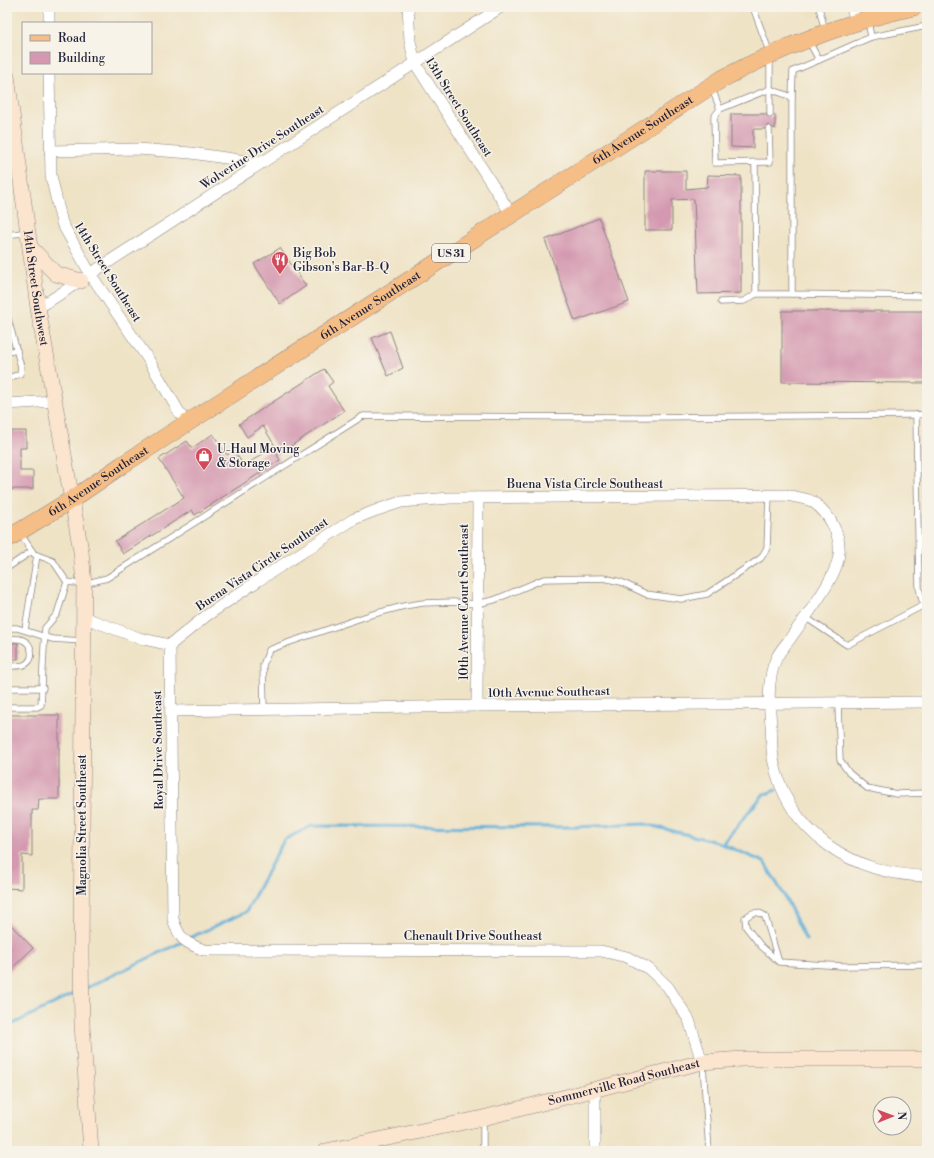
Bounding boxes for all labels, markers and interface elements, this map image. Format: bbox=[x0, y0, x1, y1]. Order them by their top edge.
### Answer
legend bbox=[22, 22, 152, 74]
text: Road bbox=[58, 31, 86, 46]
text: Building bbox=[57, 51, 106, 66]
street label: 13th Street Southeast bbox=[422, 55, 496, 160]
street label: 6th Avenue Southeast bbox=[590, 92, 697, 168]
street label: Wolverine Drive Southeast bbox=[197, 101, 327, 194]
street label: 14th Street Southeast bbox=[71, 220, 145, 325]
street label: 14th Street Southwest bbox=[20, 229, 52, 348]
road number: US 31 bbox=[432, 244, 470, 262]
place label: Big Bob Gibson's Bar-B-Q bbox=[292, 246, 389, 275]
restaurant icon: Big Bob Gibson's Bar-B-Q bbox=[270, 250, 290, 275]
street label: 6th Avenue Southeast bbox=[317, 267, 424, 344]
place label: U-Haul Moving & Storage bbox=[217, 442, 300, 471]
street label: 6th Avenue Southeast bbox=[46, 443, 152, 520]
shop icon: U-Haul Moving & Storage bbox=[194, 446, 214, 471]
street label: Buena Vista Circle Southeast bbox=[506, 477, 664, 492]
street label: Buena Vista Circle Southeast bbox=[192, 514, 332, 615]
street label: 10th Avenue Court Southeast bbox=[457, 523, 472, 680]
street label: 10th Avenue Southeast bbox=[488, 684, 611, 701]
street label: Royal Drive Southeast bbox=[150, 689, 167, 810]
street label: Magnolia Street Southeast bbox=[75, 753, 90, 896]
street label: Chenault Drive Southeast bbox=[404, 929, 543, 944]
street label: Sommerville Road Southeast bbox=[547, 1056, 702, 1109]
north arrow bbox=[872, 1096, 912, 1136]
text: N bbox=[894, 1111, 908, 1121]

